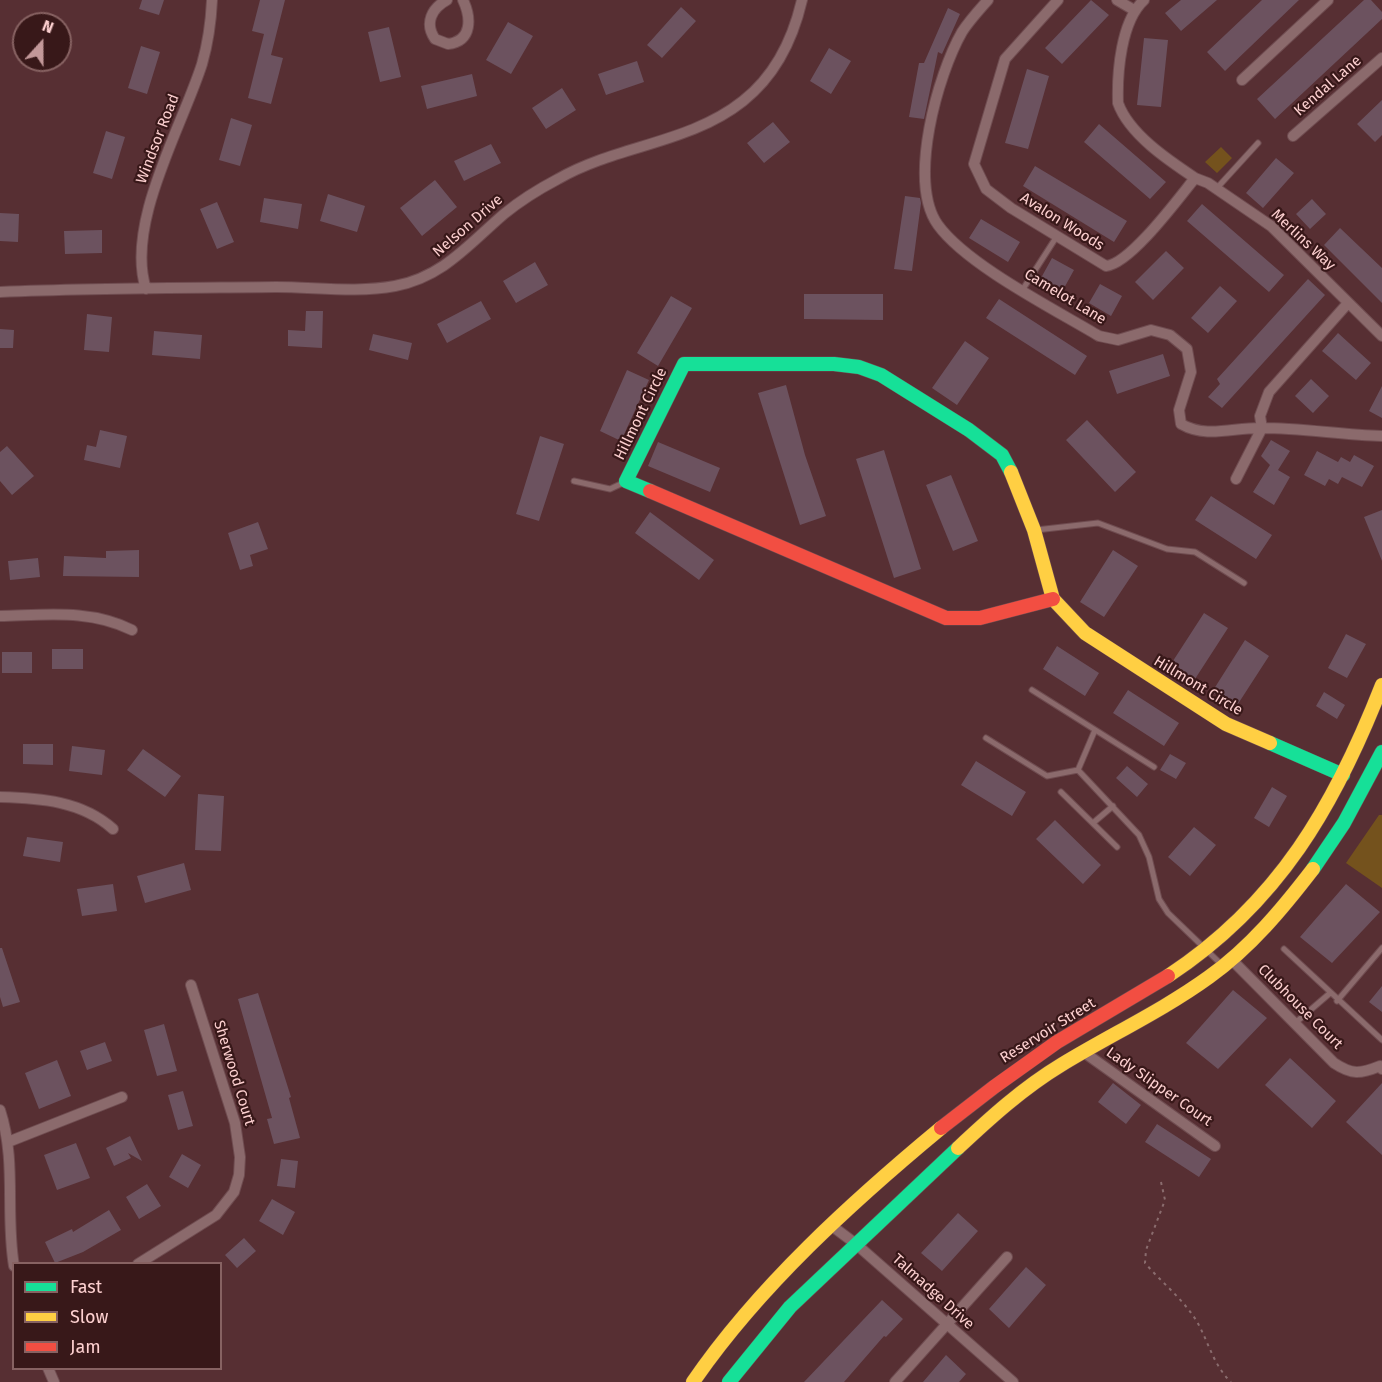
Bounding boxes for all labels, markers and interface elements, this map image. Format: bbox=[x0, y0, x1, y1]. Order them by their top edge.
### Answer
north arrow bbox=[12, 12, 72, 72]
text: N bbox=[40, 16, 56, 37]
street label: Kendal Lane bbox=[1291, 52, 1365, 120]
street label: Windsor Road bbox=[133, 92, 183, 186]
street label: Avalon Woods bbox=[1017, 189, 1107, 255]
street label: Nelson Drive bbox=[429, 191, 507, 261]
street label: Merlins Way bbox=[1267, 206, 1339, 274]
street label: Camelot Lane bbox=[1021, 266, 1109, 328]
street label: Hillmont Circle bbox=[611, 365, 671, 463]
street label: Hillmont Circle bbox=[1150, 652, 1246, 720]
street label: Clubhouse Court bbox=[1254, 961, 1346, 1053]
street label: Reservoir Street bbox=[997, 995, 1099, 1067]
street label: Sherwood Court bbox=[209, 1018, 259, 1128]
street label: Lady Slipper Court bbox=[1103, 1044, 1215, 1130]
street label: Talmadge Drive bbox=[888, 1250, 978, 1334]
legend bbox=[12, 1262, 222, 1370]
text: Fast bbox=[70, 1276, 102, 1298]
text: Slow bbox=[70, 1306, 108, 1328]
text: Jam bbox=[70, 1336, 101, 1358]

